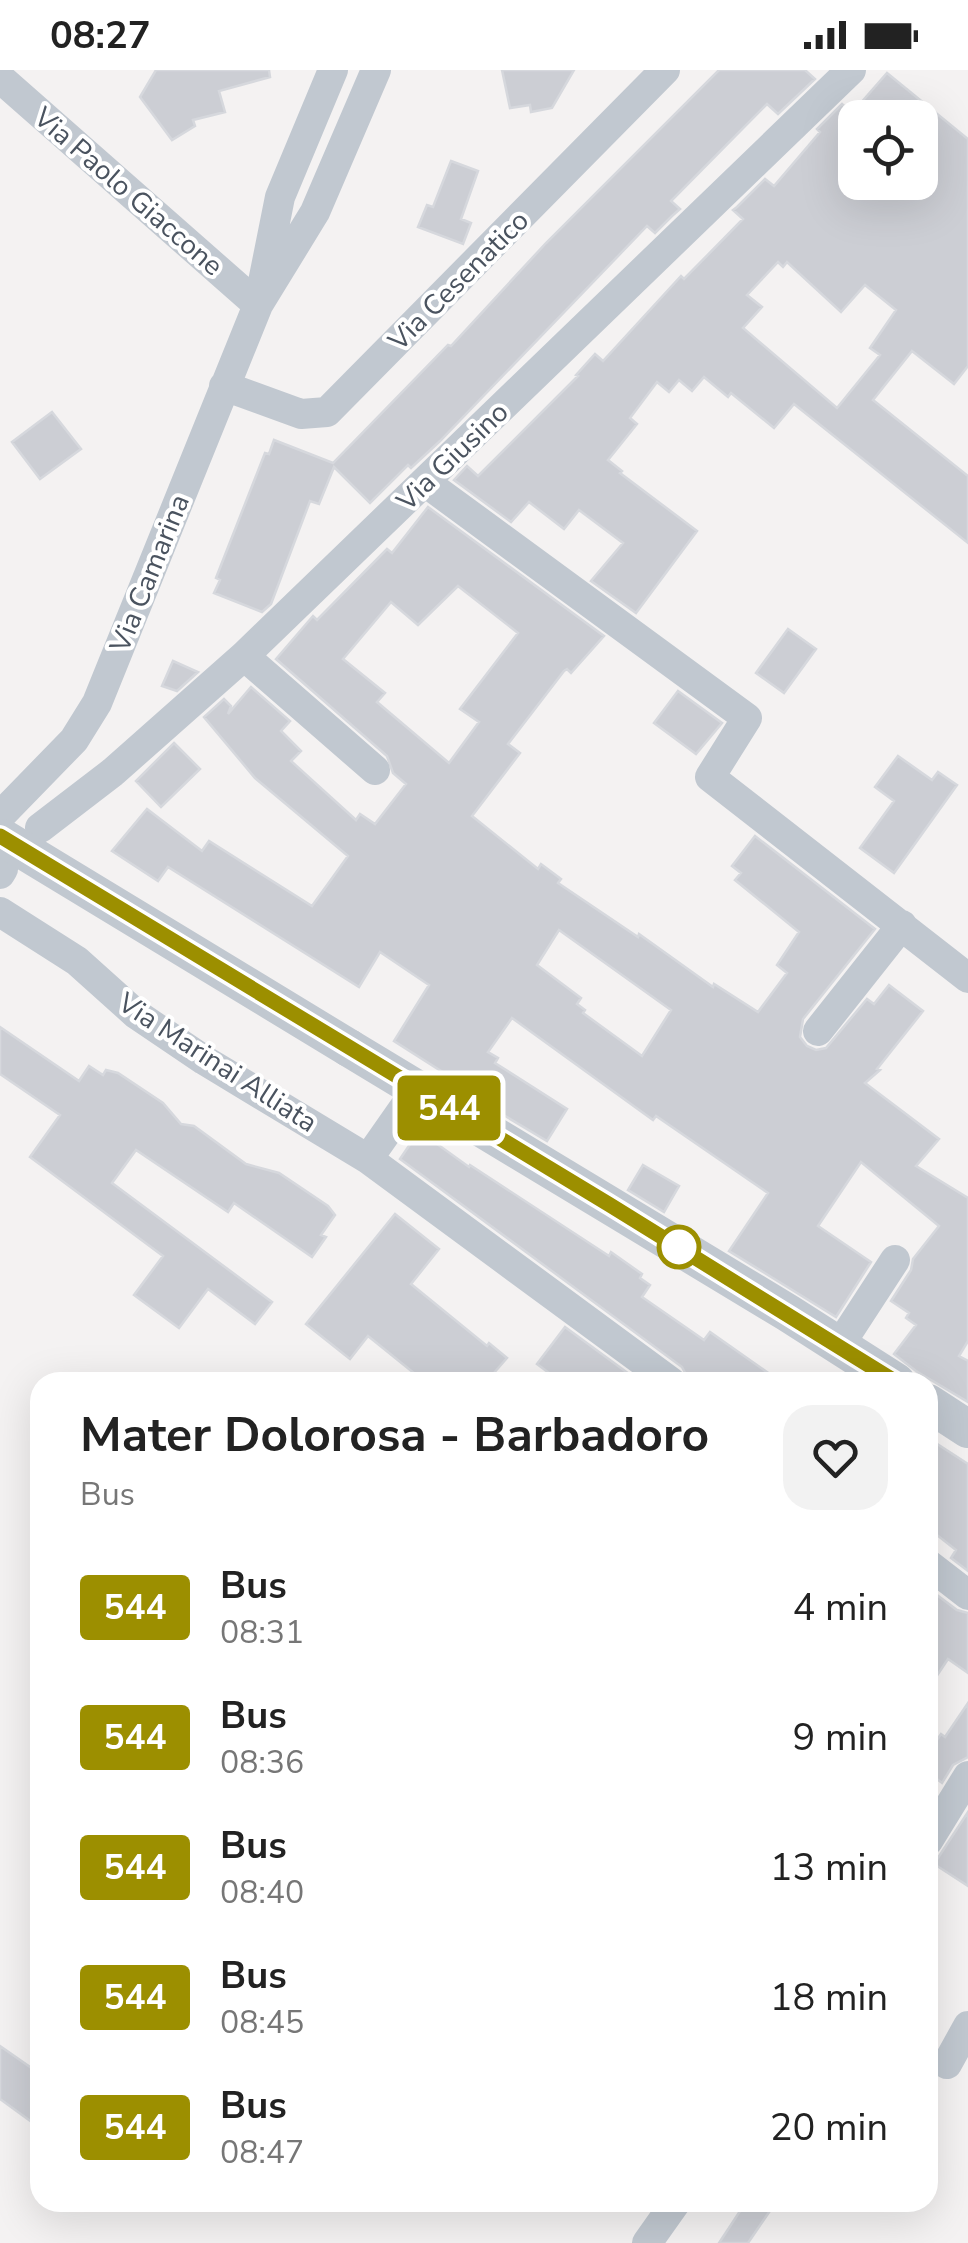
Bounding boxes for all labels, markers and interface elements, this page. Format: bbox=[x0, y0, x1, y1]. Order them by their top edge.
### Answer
text: 08:27 bbox=[50, 10, 151, 61]
street label: Via Paolo Giaccone bbox=[25, 98, 231, 285]
map controls bbox=[838, 100, 938, 200]
button: locate bbox=[838, 100, 938, 200]
street label: Via Cesenatico bbox=[379, 202, 537, 360]
street label: Via Giusino bbox=[388, 394, 517, 520]
street label: Via Camarina bbox=[101, 489, 199, 659]
street label: Via Marinai Alliata bbox=[110, 984, 324, 1142]
line badge: 544 bbox=[392, 1076, 506, 1140]
text: 544 bbox=[417, 1085, 481, 1132]
unlabelled marker bbox=[658, 1226, 700, 1268]
text: Mater Dolorosa - Barbadoro bbox=[80, 1402, 709, 1468]
button: heart bbox=[783, 1405, 888, 1510]
text: Bus bbox=[80, 1473, 135, 1516]
text: Bus bbox=[220, 1560, 287, 1611]
text: 4 min bbox=[793, 1582, 888, 1633]
text: 544 bbox=[103, 1584, 167, 1631]
text: 08:31 bbox=[220, 1611, 304, 1654]
text: Bus bbox=[220, 1690, 287, 1741]
text: 9 min bbox=[793, 1712, 888, 1763]
text: 544 bbox=[103, 1714, 167, 1761]
text: 08:36 bbox=[220, 1741, 304, 1784]
text: Bus bbox=[220, 1820, 287, 1871]
text: 13 min bbox=[770, 1842, 888, 1893]
text: 544 bbox=[103, 1844, 167, 1891]
text: 08:40 bbox=[220, 1871, 304, 1914]
text: Bus bbox=[220, 1950, 287, 2001]
text: 18 min bbox=[770, 1972, 888, 2023]
text: 544 bbox=[103, 1974, 167, 2021]
text: 08:45 bbox=[220, 2001, 304, 2044]
text: Bus bbox=[220, 2080, 287, 2131]
text: 20 min bbox=[770, 2102, 888, 2153]
text: 544 bbox=[103, 2104, 167, 2151]
text: 08:47 bbox=[220, 2131, 304, 2174]

